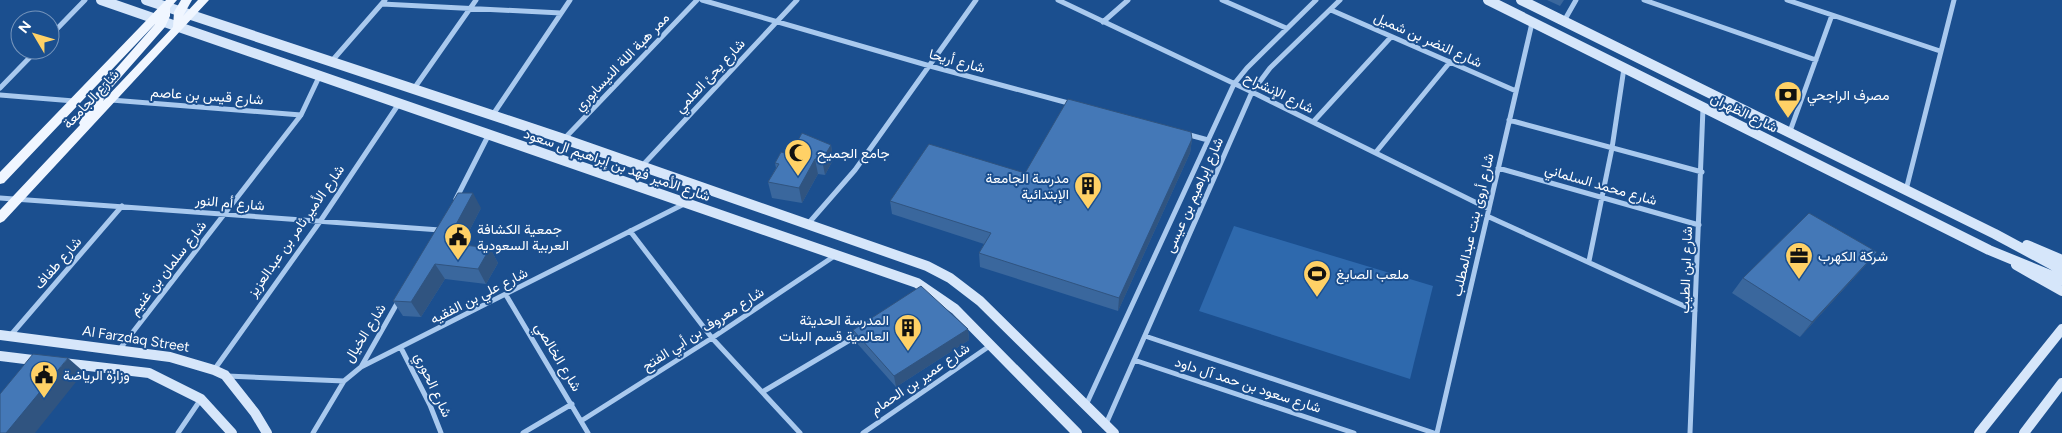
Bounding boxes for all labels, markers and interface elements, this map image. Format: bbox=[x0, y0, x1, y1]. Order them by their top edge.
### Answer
street label: ممر هبة اللة النيسابوري bbox=[571, 9, 675, 117]
street label: شارع النضر بن شميل bbox=[1371, 9, 1485, 73]
north arrow bbox=[10, 10, 60, 60]
text: N bbox=[15, 18, 35, 37]
street label: شارع يحئ العلمي bbox=[671, 35, 751, 119]
street label: شارع أريحا bbox=[927, 45, 987, 79]
street label: شارع الجامعة bbox=[59, 66, 124, 134]
street label: شارع الإنشراح bbox=[1240, 69, 1317, 119]
bank icon: مصرف الراجحي bbox=[1773, 80, 1803, 119]
street label: شارع قيس بن عاصم bbox=[150, 84, 264, 110]
place label: مصرف الراجحي bbox=[1807, 87, 1890, 107]
street label: شارع الظهران bbox=[1707, 89, 1780, 138]
street label: شارع الأمير فهد بن إبراهيم ال سعود bbox=[521, 125, 713, 207]
street label: شارع إبراهيم بن عيسى bbox=[1161, 135, 1229, 256]
mosque icon: جامع الجميح bbox=[783, 138, 813, 177]
place label: جامع الجميح bbox=[817, 145, 890, 164]
street label: شارع أروى بنت عبدالمطلب bbox=[1448, 152, 1500, 299]
street label: شارع محمد السلماني bbox=[1542, 161, 1659, 212]
street label: شارع الأمير ثامر بن عبدالعزيز bbox=[243, 162, 350, 302]
place label: مدرسة الجامعة الإبتدائية bbox=[985, 170, 1069, 204]
building icon: مدرسة الجامعة الإبتدائية bbox=[1073, 171, 1103, 210]
street label: شارع أم النور bbox=[193, 191, 265, 216]
street label: شارع سلمان بن غنيم bbox=[126, 217, 212, 320]
place label: جمعية الكشافة العربية السعودية bbox=[477, 221, 569, 254]
public building icon: جمعية الكشافة العربية السعودية bbox=[443, 222, 473, 261]
street label: شارع ابن الطيب bbox=[1676, 226, 1698, 314]
street label: شارع طفاف bbox=[31, 233, 87, 294]
office icon: شركة الكهرب bbox=[1784, 241, 1814, 280]
place label: شركة الكهرب bbox=[1818, 248, 1888, 265]
sports icon: ملعب الصايغ bbox=[1302, 259, 1332, 298]
street label: شارع علي بن الفقيه bbox=[427, 264, 532, 331]
place label: ملعب الصايغ bbox=[1336, 266, 1409, 285]
street label: شارع معروف بن أبي الفتح bbox=[639, 283, 769, 377]
street label: شارع الخيال bbox=[340, 300, 391, 367]
place label: المدرسة الحديثة العالمية قسم البنات bbox=[779, 312, 889, 345]
building icon: المدرسة الحديثة العالمية قسم البنات bbox=[893, 313, 923, 352]
street label: شارع الخالصي bbox=[528, 320, 585, 396]
street label: Al Farzdaq Street bbox=[81, 322, 191, 356]
street label: شارع عمير بن الحمام bbox=[867, 340, 974, 420]
street label: شارع الحوري bbox=[408, 350, 455, 421]
street label: شارع سعود بن حمد آل داود bbox=[1172, 353, 1323, 419]
public building icon: وزارة الرياضة bbox=[29, 360, 59, 399]
place label: وزارة الرياضة bbox=[63, 367, 130, 384]

